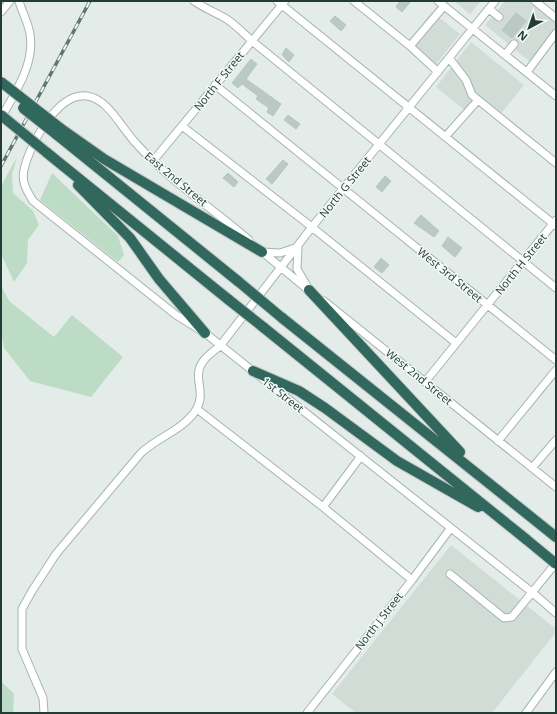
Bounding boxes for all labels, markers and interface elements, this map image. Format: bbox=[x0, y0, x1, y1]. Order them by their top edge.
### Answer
north arrow bbox=[509, 8, 549, 48]
text: N bbox=[514, 27, 531, 45]
street label: North F Street bbox=[190, 48, 247, 113]
street label: East 2nd Street bbox=[142, 148, 211, 209]
street label: North G Street bbox=[315, 153, 374, 220]
street label: North H Street bbox=[491, 230, 550, 297]
street label: West 3rd Street bbox=[415, 244, 486, 305]
street label: West 2nd Street bbox=[383, 345, 456, 408]
street label: 1st Street bbox=[259, 374, 307, 416]
street label: North J Street bbox=[351, 589, 406, 653]

